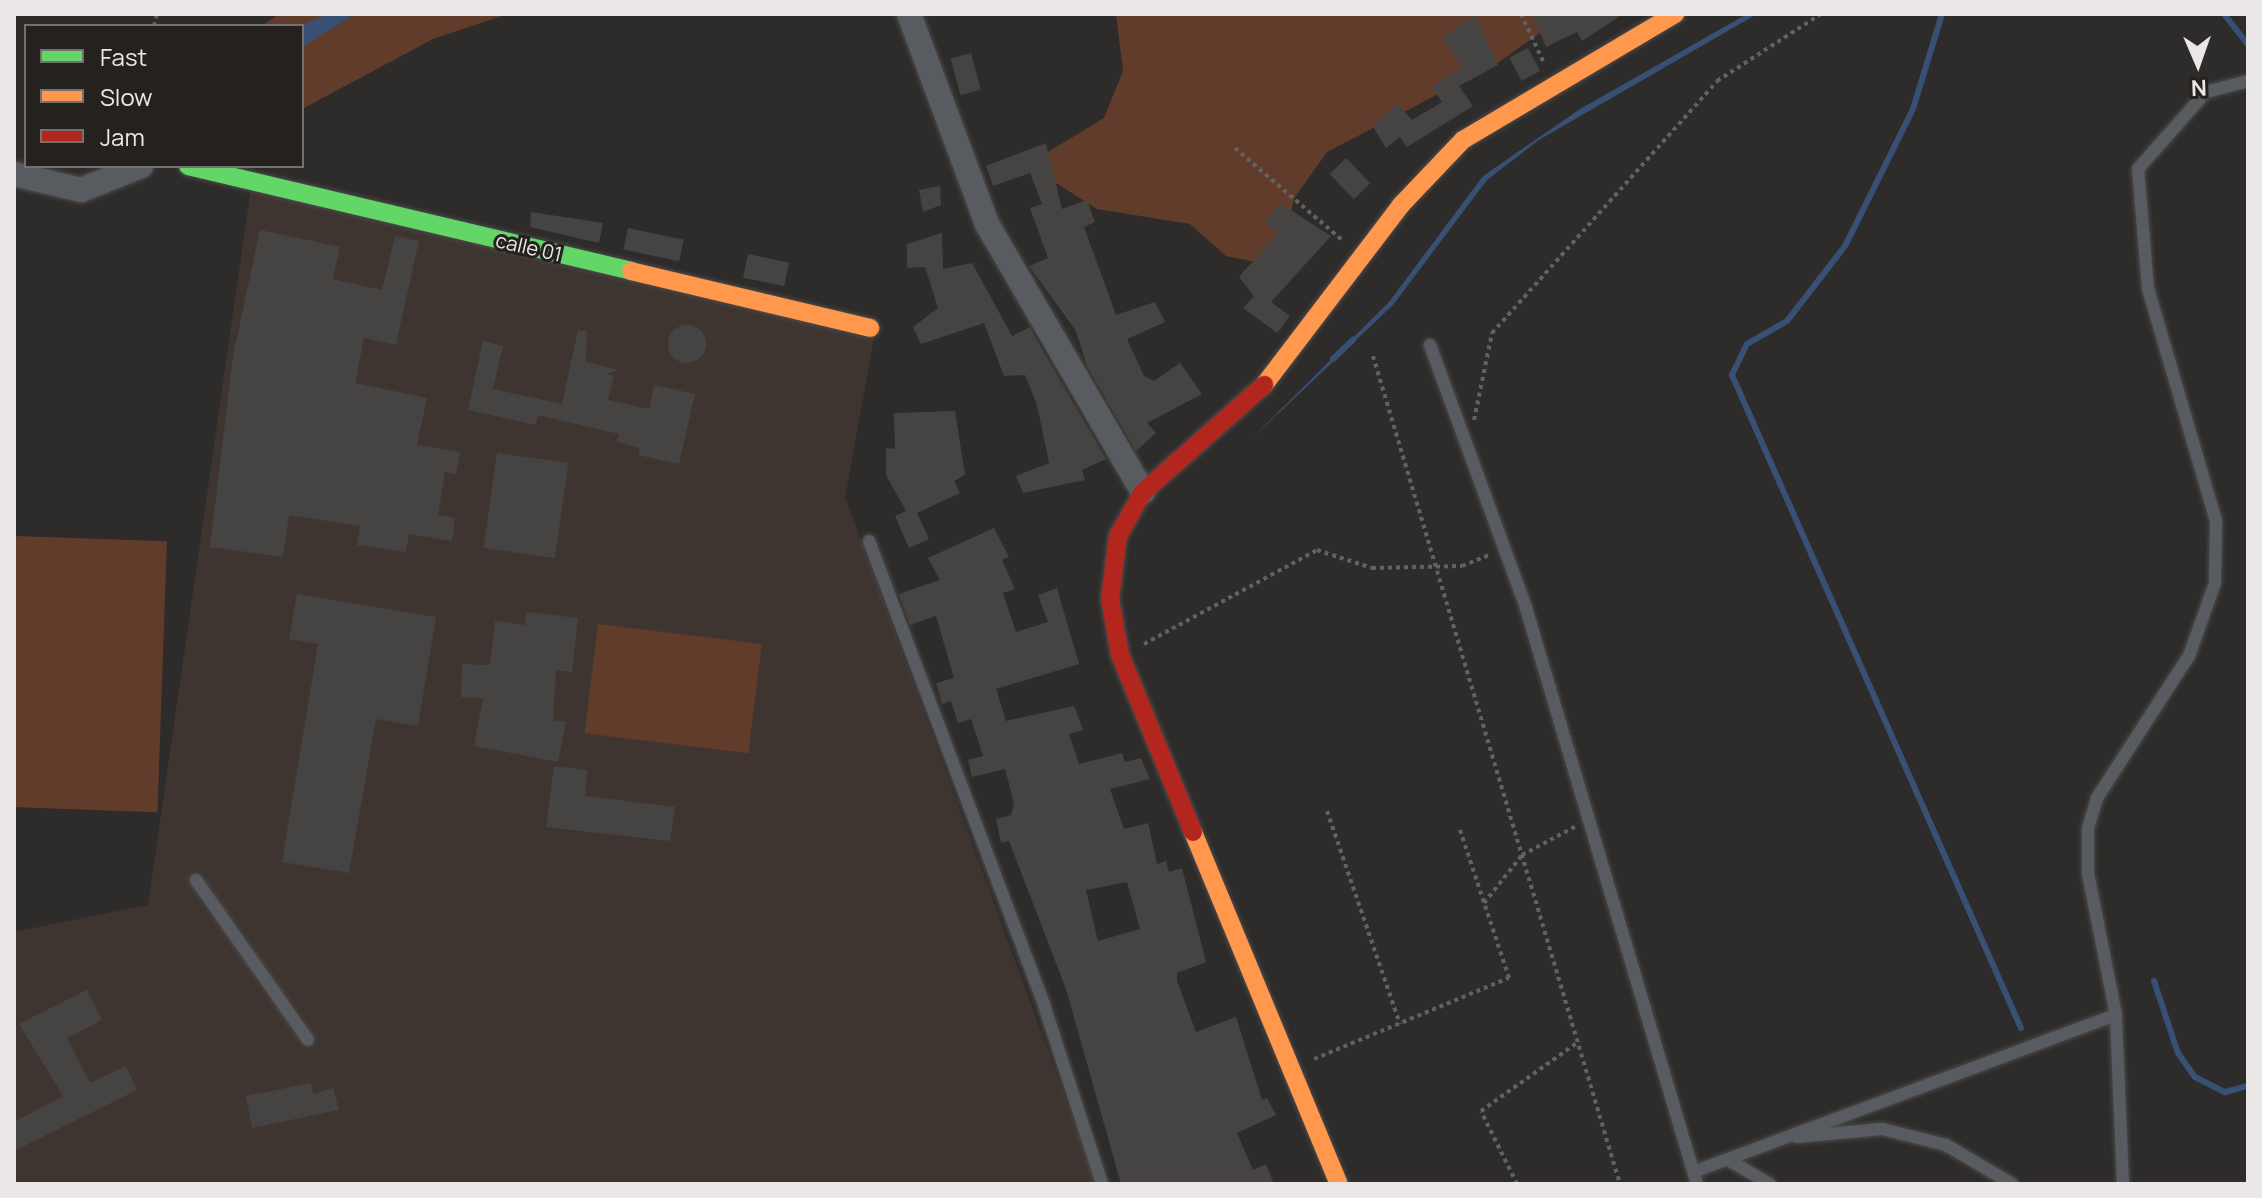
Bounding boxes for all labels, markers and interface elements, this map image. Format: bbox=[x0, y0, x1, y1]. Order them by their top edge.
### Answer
legend bbox=[24, 24, 304, 168]
north arrow bbox=[2158, 24, 2238, 104]
text: Fast bbox=[100, 40, 147, 73]
text: N bbox=[2190, 73, 2207, 103]
text: Slow bbox=[100, 80, 153, 113]
text: Jam bbox=[100, 120, 145, 153]
street label: calle 01 bbox=[494, 228, 564, 266]

